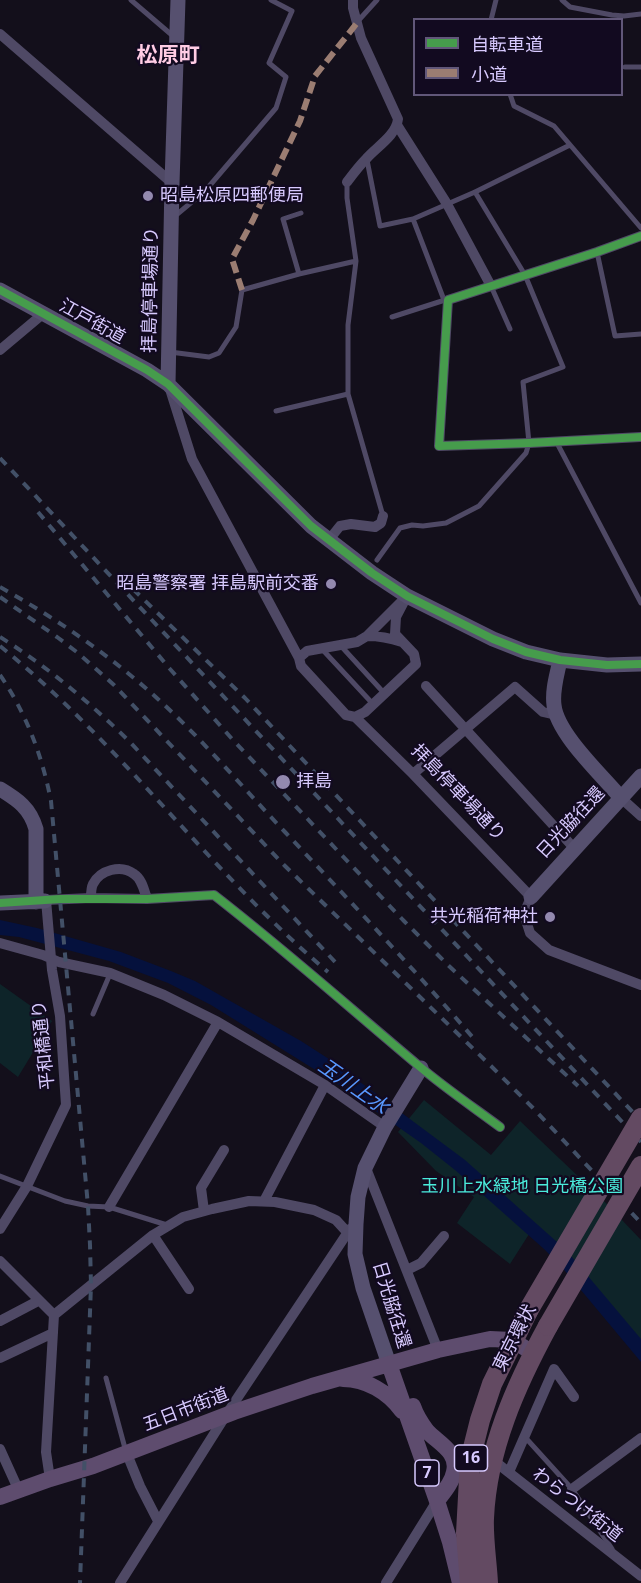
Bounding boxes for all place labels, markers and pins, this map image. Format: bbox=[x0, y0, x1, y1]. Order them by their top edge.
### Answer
place label: 昭島松原四郵便局 bbox=[160, 185, 304, 207]
marker: 昭島松原四郵便局 bbox=[141, 189, 155, 203]
place label: 昭島警察署 拝島駅前交番 bbox=[116, 573, 319, 595]
marker: 昭島警察署 拝島駅前交番 bbox=[324, 577, 338, 591]
place label: 拝島 bbox=[296, 771, 332, 793]
marker: 拝島 bbox=[274, 773, 292, 791]
place label: 共光稲荷神社 bbox=[430, 906, 538, 928]
marker: 共光稲荷神社 bbox=[543, 910, 557, 924]

